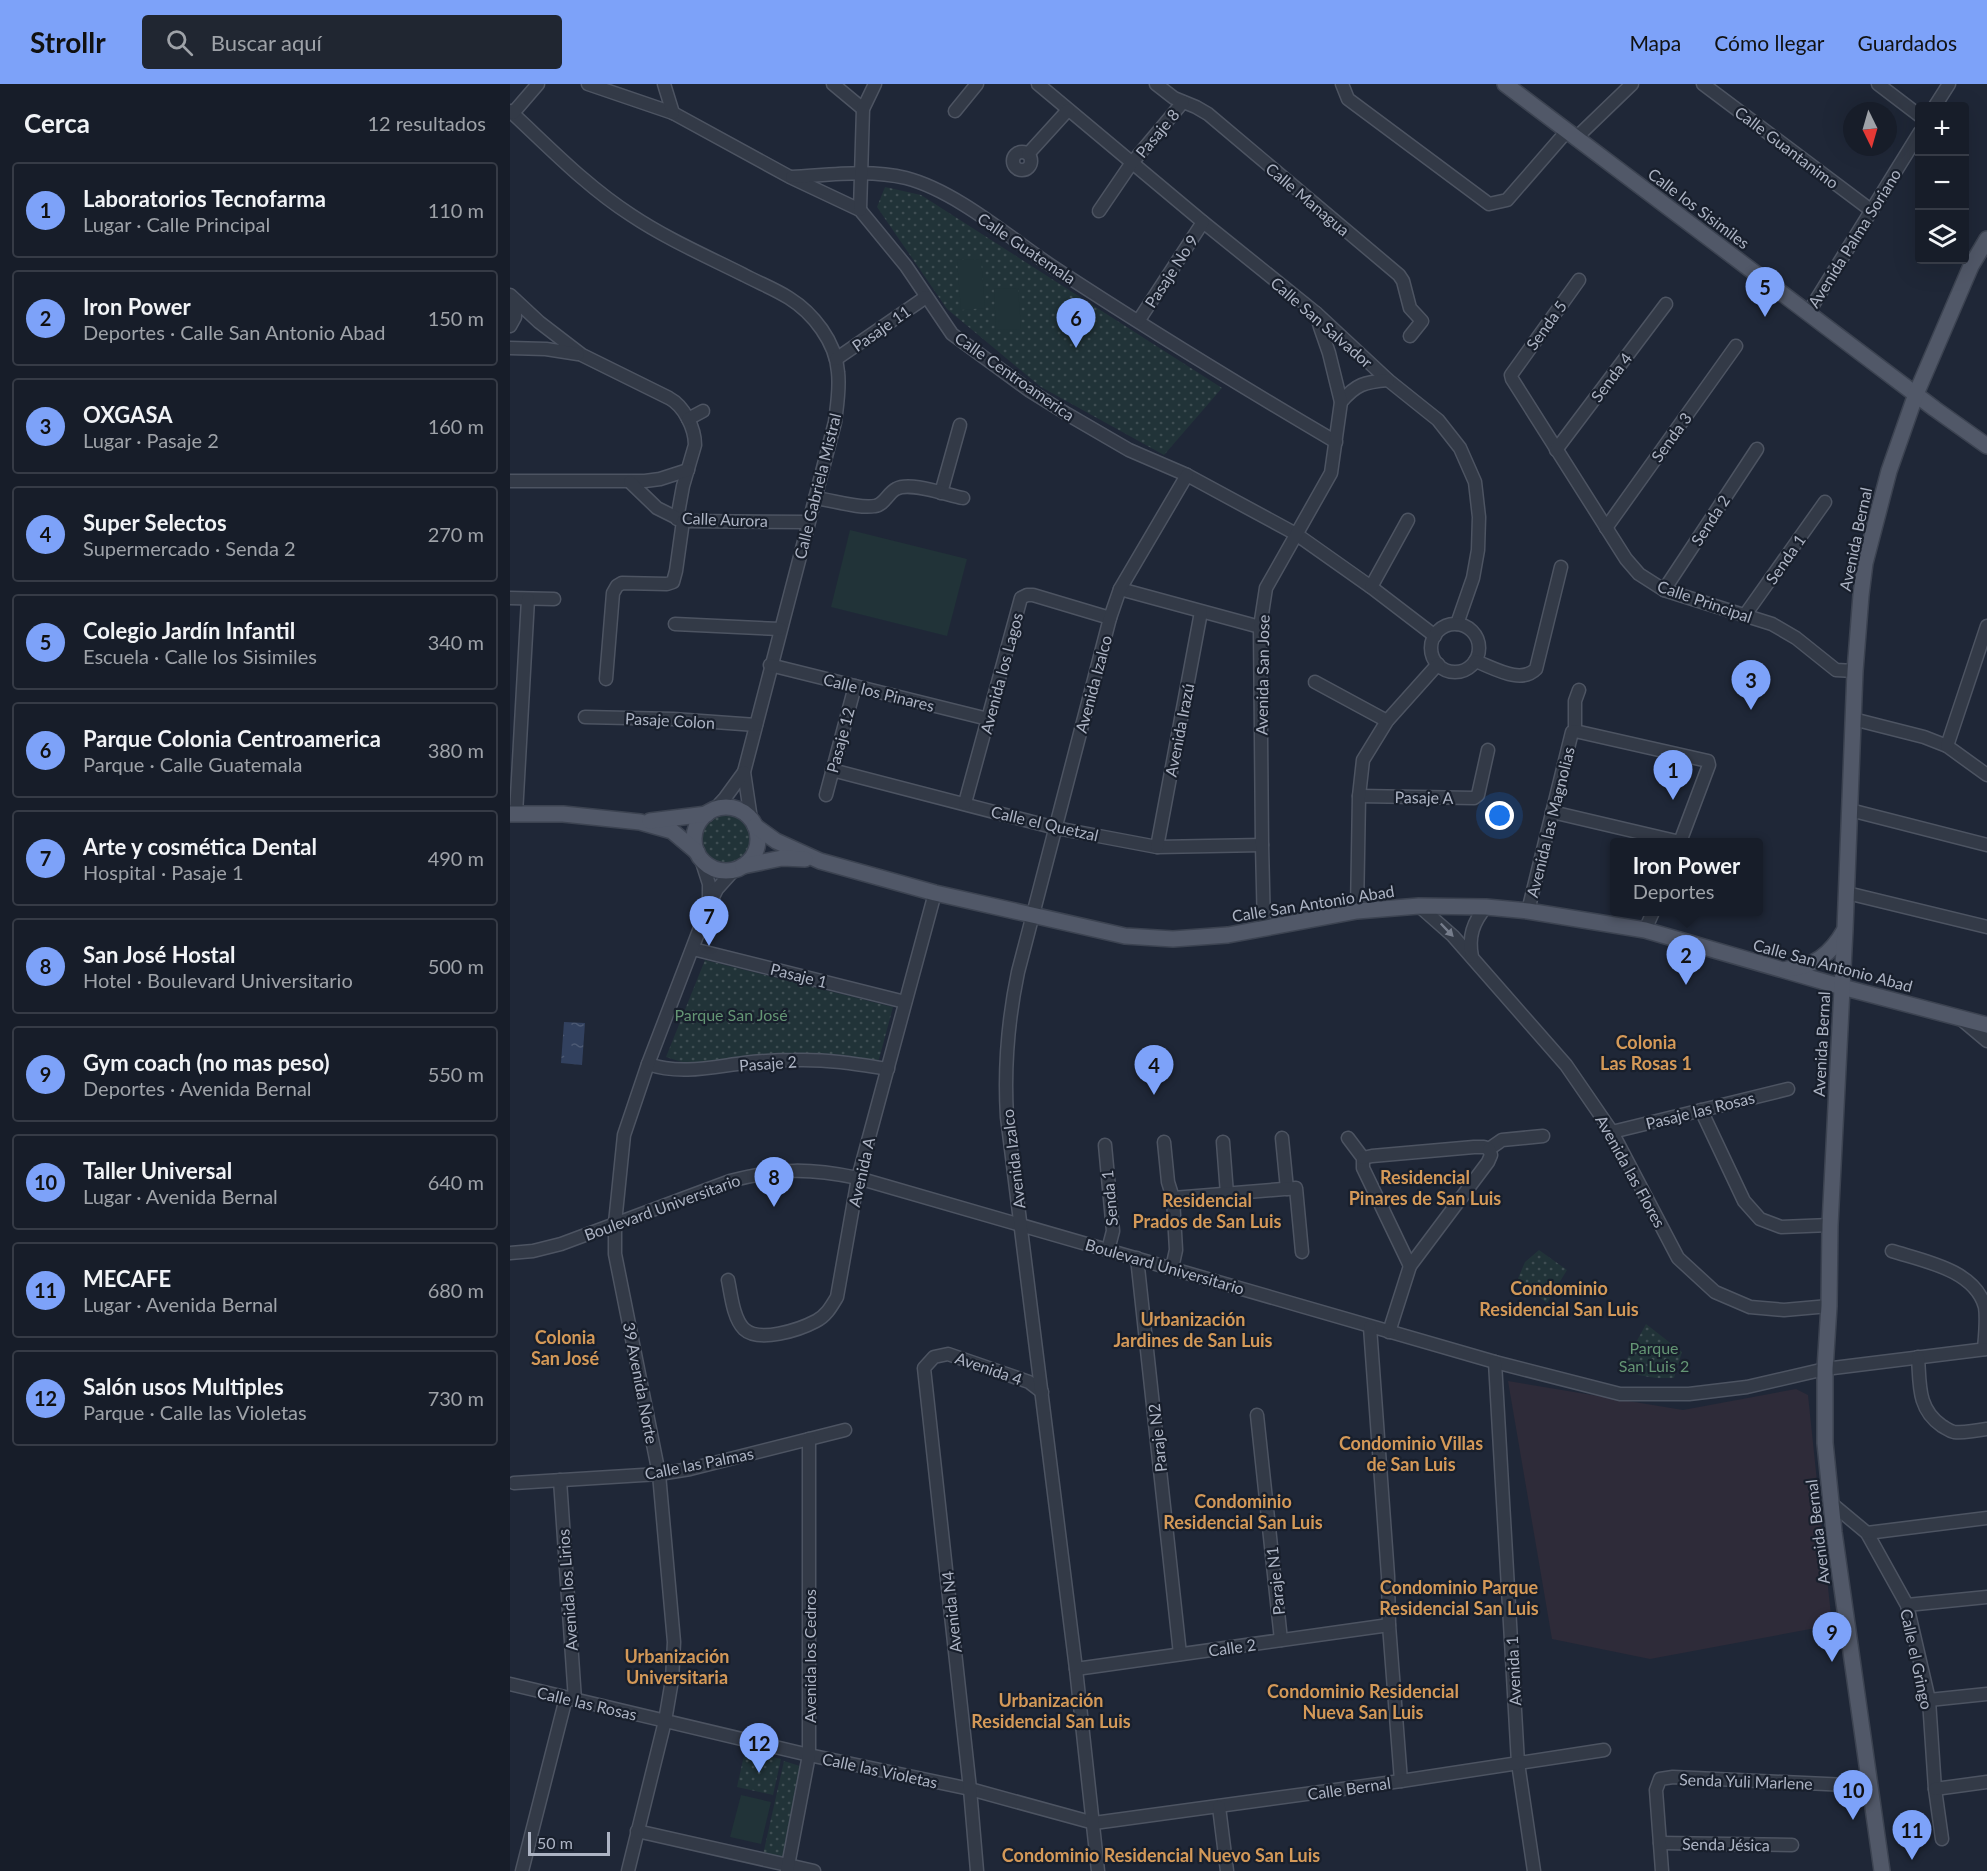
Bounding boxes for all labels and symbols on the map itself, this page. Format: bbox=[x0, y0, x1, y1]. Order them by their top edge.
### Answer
street label: Calle Guantanimo bbox=[1731, 102, 1843, 192]
north arrow bbox=[1843, 102, 1897, 156]
street label: Pasaje 8 bbox=[1131, 105, 1183, 161]
street label: Calle Managua bbox=[1262, 158, 1354, 240]
street label: Calle los Sisimiles bbox=[1645, 164, 1753, 252]
street label: Avenida Palma Soriano bbox=[1804, 165, 1904, 311]
street label: Calle Guatemala bbox=[974, 208, 1080, 288]
street label: Pasaje No 9 bbox=[1140, 231, 1202, 311]
pin: 5 bbox=[1746, 268, 1784, 317]
street label: Calle San Salvador bbox=[1267, 273, 1377, 371]
street label: Senda 5 bbox=[1522, 297, 1570, 353]
pin: 6 bbox=[1056, 298, 1096, 348]
street label: Pasaje 11 bbox=[848, 301, 914, 355]
street label: Calle Centroamerica bbox=[952, 328, 1078, 424]
street label: Senda 4 bbox=[1586, 349, 1636, 405]
street label: Senda 3 bbox=[1647, 409, 1695, 465]
street label: Calle Gabriela Mistral bbox=[790, 411, 844, 561]
street label: Avenida Bernal bbox=[1835, 485, 1875, 593]
street label: Senda 2 bbox=[1687, 491, 1733, 549]
street label: Calle Aurora bbox=[682, 508, 768, 530]
street label: Senda 1 bbox=[1761, 530, 1809, 588]
street label: Calle Principal bbox=[1655, 576, 1755, 626]
street label: Avenida los Lagos bbox=[976, 610, 1026, 736]
street label: Avenida San Jose bbox=[1251, 615, 1273, 735]
street label: Avenida Izalco bbox=[1071, 633, 1115, 735]
pin: 3 bbox=[1732, 660, 1770, 710]
street label: Calle los Pinares bbox=[822, 669, 937, 715]
street label: Avenida Irazú bbox=[1161, 682, 1197, 778]
street label: Pasaje 12 bbox=[822, 705, 858, 775]
street label: Pasaje Colon bbox=[625, 708, 715, 732]
street label: Avenida las Magnolias bbox=[1522, 745, 1578, 899]
pin: 1 bbox=[1654, 750, 1692, 800]
street label: Pasaje A bbox=[1394, 787, 1454, 807]
street label: Calle el Quetzal bbox=[989, 801, 1101, 845]
your location bbox=[1485, 801, 1514, 830]
street label: Calle San Antonio Abad bbox=[1230, 881, 1396, 925]
pin: 7 bbox=[690, 896, 728, 946]
one-way arrow bbox=[1440, 923, 1454, 937]
street label: Calle San Antonio Abad bbox=[1751, 935, 1915, 995]
pin: 2 bbox=[1666, 936, 1706, 985]
street label: Pasaje 1 bbox=[769, 959, 829, 991]
street label: Avenida Bernal bbox=[1809, 991, 1833, 1097]
park label: Parque San José bbox=[674, 1005, 788, 1024]
district label: Colonia Las Rosas 1 bbox=[1600, 1031, 1692, 1074]
pin: 4 bbox=[1134, 1046, 1174, 1095]
street label: Pasaje 2 bbox=[738, 1052, 798, 1074]
street label: Pasaje las Rosas bbox=[1644, 1087, 1757, 1133]
street label: Avenida Izalco bbox=[997, 1108, 1029, 1210]
street label: Avenida las Flores bbox=[1592, 1111, 1670, 1231]
street label: Avenida A bbox=[844, 1135, 878, 1209]
pin: 8 bbox=[754, 1158, 794, 1207]
district label: Residencial Pinares de San Luis bbox=[1349, 1166, 1501, 1209]
street label: Senda 1 bbox=[1097, 1169, 1121, 1227]
street label: Boulevard Universitario bbox=[581, 1170, 743, 1244]
district label: Residencial Prados de San Luis bbox=[1133, 1189, 1281, 1232]
street label: Boulevard Universitario bbox=[1083, 1234, 1247, 1298]
district label: Condominio Residencial San Luis bbox=[1479, 1277, 1639, 1320]
district label: Urbanización Jardines de San Luis bbox=[1113, 1308, 1273, 1351]
street label: 39 Avenida Norte bbox=[620, 1321, 662, 1445]
district label: Colonia San José bbox=[531, 1326, 599, 1369]
park label: Parque San Luis 2 bbox=[1619, 1338, 1689, 1375]
street label: Avenida 4 bbox=[953, 1348, 1025, 1388]
street label: Paraje N2 bbox=[1144, 1403, 1170, 1473]
district label: Condominio Villas de San Luis bbox=[1339, 1432, 1483, 1475]
street label: Calle las Palmas bbox=[643, 1443, 755, 1483]
street label: Avenida Bernal bbox=[1801, 1478, 1833, 1586]
district label: Condominio Residencial San Luis bbox=[1163, 1490, 1323, 1533]
street label: Avenida los Lirios bbox=[553, 1528, 581, 1652]
street label: Paraje N1 bbox=[1262, 1546, 1288, 1616]
street label: Avenida N4 bbox=[937, 1570, 965, 1654]
district label: Condominio Parque Residencial San Luis bbox=[1379, 1576, 1539, 1619]
street label: Avenida los Cedros bbox=[800, 1589, 819, 1723]
street label: Calle el Gringo bbox=[1897, 1607, 1937, 1711]
pin: 9 bbox=[1812, 1612, 1852, 1662]
street label: Calle 2 bbox=[1207, 1634, 1257, 1660]
street label: Avenida 1 bbox=[1502, 1636, 1524, 1706]
district label: Urbanización Universitaria bbox=[624, 1645, 730, 1688]
district label: Condominio Residencial Nueva San Luis bbox=[1267, 1680, 1459, 1723]
street label: Calle las Rosas bbox=[535, 1682, 639, 1724]
district label: Urbanización Residencial San Luis bbox=[971, 1689, 1131, 1732]
pin: 12 bbox=[740, 1724, 778, 1773]
street label: Calle las Violetas bbox=[821, 1748, 939, 1792]
street label: Senda Yuli Marlene bbox=[1679, 1769, 1813, 1793]
pin: 10 bbox=[1834, 1770, 1872, 1820]
street label: Calle Bernal bbox=[1306, 1773, 1392, 1803]
pin: 11 bbox=[1892, 1810, 1932, 1860]
scale bar bbox=[528, 1829, 610, 1856]
street label: Senda Jésica bbox=[1682, 1834, 1770, 1854]
district label: Condominio Residencial Nuevo San Luis bbox=[1002, 1844, 1320, 1866]

